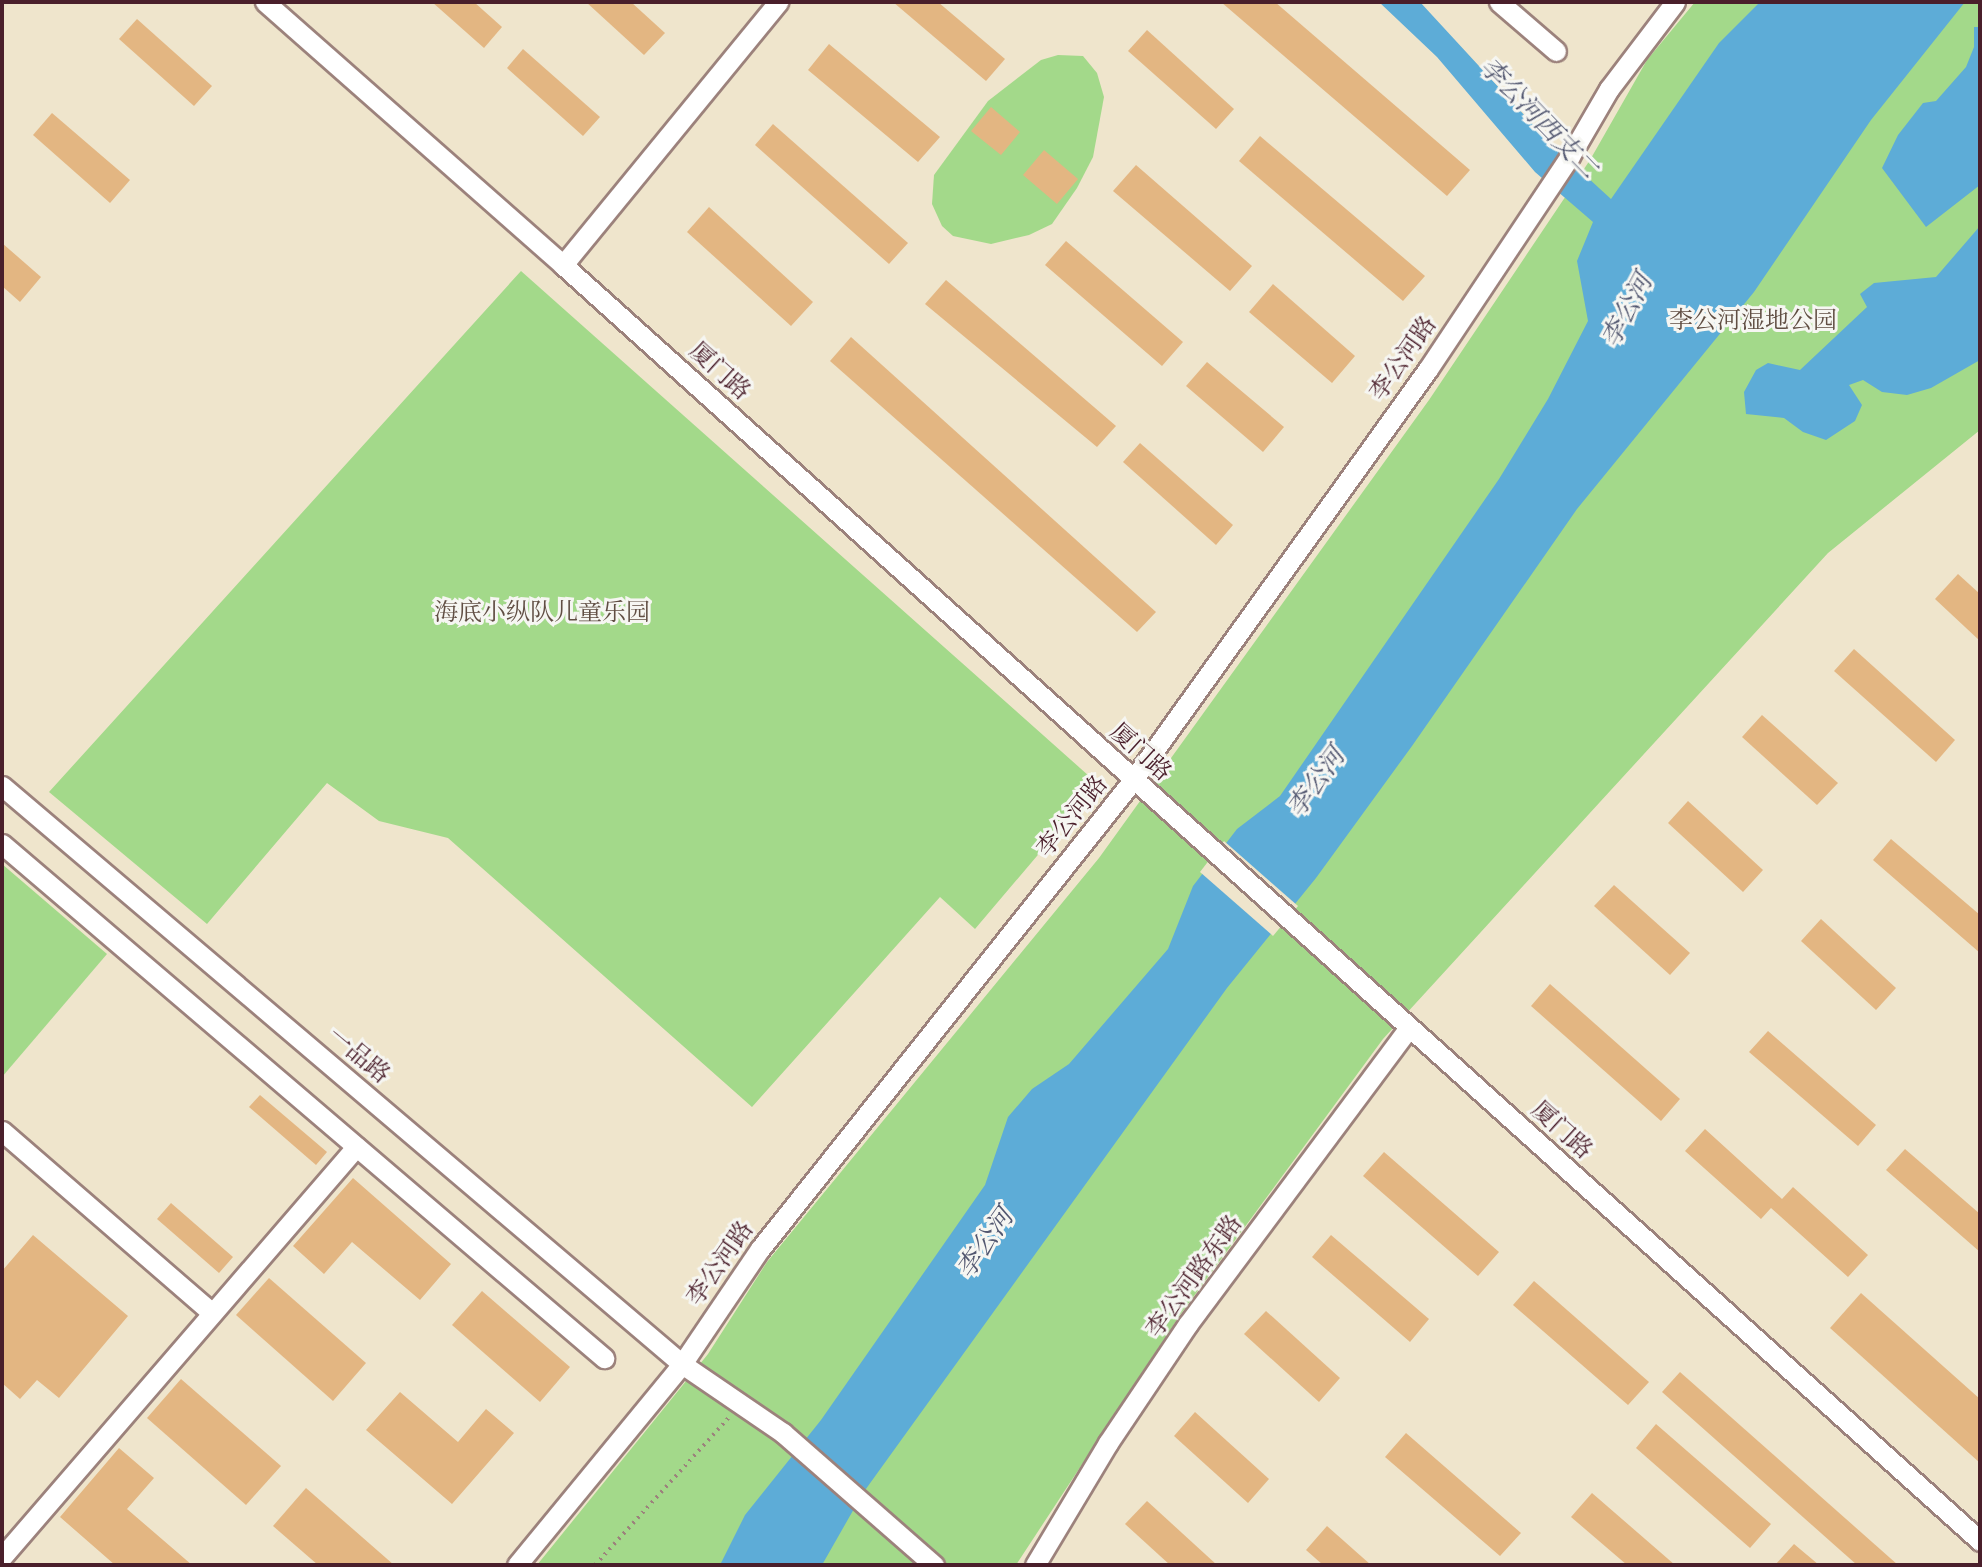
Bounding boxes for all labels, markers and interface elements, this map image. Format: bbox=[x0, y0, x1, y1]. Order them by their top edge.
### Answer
water label: 李公河西支二 bbox=[1473, 52, 1603, 186]
water label: 李公河 bbox=[1596, 269, 1660, 353]
park label: 李公河湿地公园 bbox=[1669, 308, 1837, 336]
street label: 李公河路 bbox=[1365, 311, 1443, 407]
street label: 厦门路 bbox=[683, 337, 755, 407]
park label: 海底小纵队儿童乐园 bbox=[434, 600, 650, 628]
street label: 厦门路 bbox=[1104, 718, 1176, 788]
water label: 李公河 bbox=[1281, 742, 1353, 824]
street label: 李公河路 bbox=[1032, 771, 1114, 863]
street label: 一品路 bbox=[321, 1022, 395, 1090]
street label: 厦门路 bbox=[1525, 1096, 1597, 1166]
water label: 李公河 bbox=[951, 1203, 1021, 1285]
street label: 李公河路东路 bbox=[1141, 1210, 1249, 1344]
street label: 李公河路 bbox=[682, 1216, 760, 1312]

